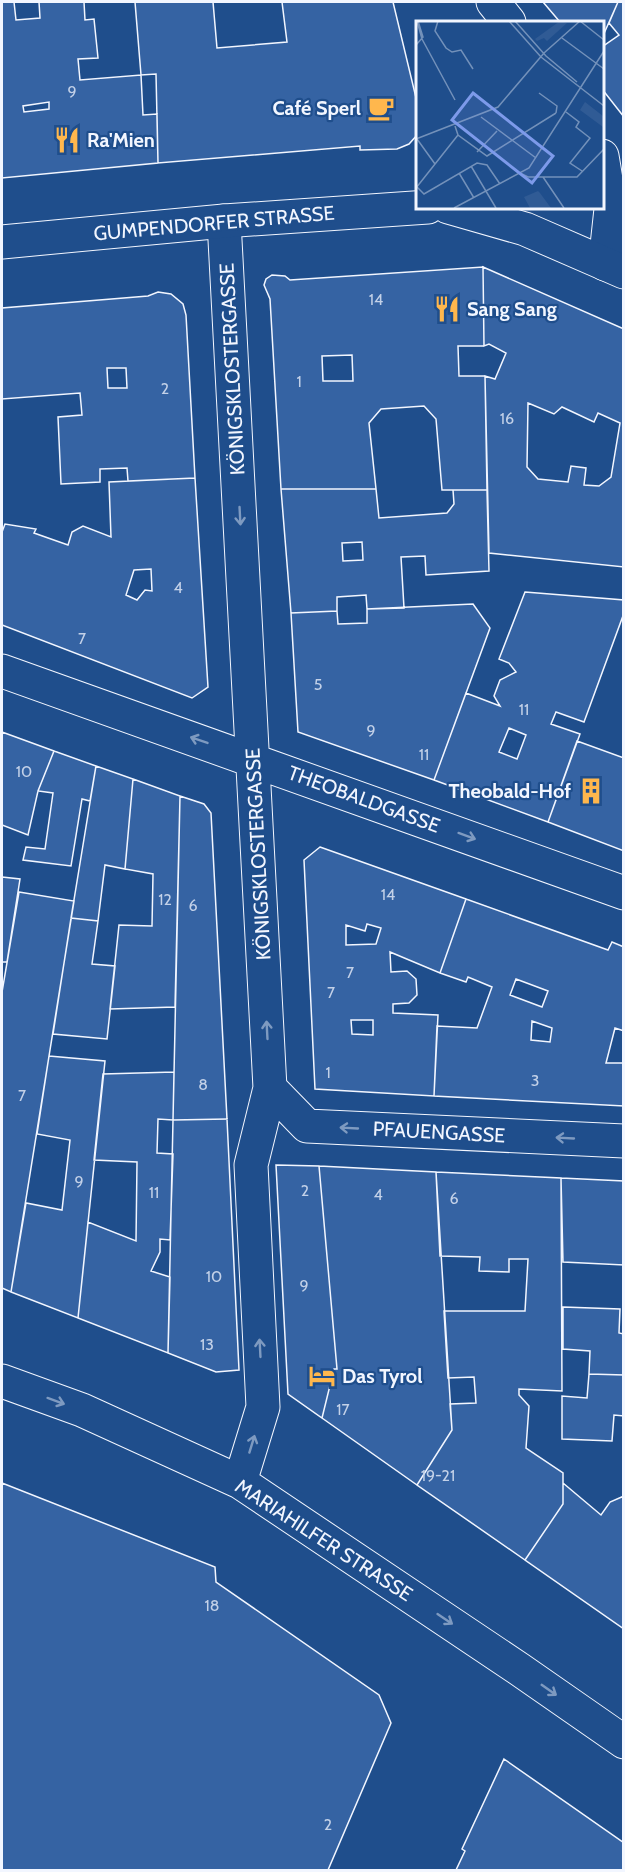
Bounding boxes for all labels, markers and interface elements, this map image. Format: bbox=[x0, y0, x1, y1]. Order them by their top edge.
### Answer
inset map bbox=[416, 21, 604, 208]
house number: 9 bbox=[67, 82, 77, 101]
cafe icon: Café Sperl bbox=[366, 93, 396, 123]
place label: Café Sperl bbox=[272, 96, 361, 120]
restaurant icon: Ra'Mien bbox=[52, 125, 82, 155]
place label: Ra'Mien bbox=[87, 128, 155, 152]
street label: GUMPENDORFER STRASSE bbox=[93, 201, 335, 245]
street label: KÖNIGSKLOSTERGASSE bbox=[214, 262, 250, 476]
house number: 14 bbox=[369, 290, 383, 309]
restaurant icon: Sang Sang bbox=[432, 294, 462, 324]
place label: Sang Sang bbox=[467, 297, 557, 321]
house number: 1 bbox=[296, 372, 302, 391]
house number: 2 bbox=[161, 379, 169, 398]
house number: 16 bbox=[500, 409, 514, 428]
one-way arrow bbox=[234, 506, 245, 526]
house number: 4 bbox=[173, 578, 183, 597]
house number: 7 bbox=[78, 629, 86, 648]
house number: 5 bbox=[314, 675, 322, 694]
house number: 11 bbox=[519, 700, 529, 719]
house number: 9 bbox=[366, 721, 376, 740]
one-way arrow bbox=[190, 733, 209, 744]
house number: 11 bbox=[419, 745, 429, 764]
street label: KÖNIGSKLOSTERGASSE bbox=[240, 747, 276, 961]
street label: THEOBALDGASSE bbox=[285, 760, 443, 838]
house number: 10 bbox=[16, 762, 32, 781]
building icon: Theobald-Hof bbox=[576, 776, 606, 806]
place label: Theobald-Hof bbox=[449, 779, 571, 803]
one-way arrow bbox=[457, 832, 476, 843]
house number: 14 bbox=[381, 885, 395, 904]
house number: 12 bbox=[158, 890, 172, 909]
house number: 6 bbox=[188, 896, 198, 915]
house number: 7 bbox=[346, 963, 354, 982]
house number: 7 bbox=[327, 983, 335, 1002]
one-way arrow bbox=[261, 1020, 272, 1040]
house number: 1 bbox=[325, 1063, 331, 1082]
house number: 3 bbox=[531, 1071, 539, 1090]
house number: 8 bbox=[198, 1075, 208, 1094]
house number: 7 bbox=[18, 1086, 26, 1105]
street label: PFAUENGASSE bbox=[372, 1117, 506, 1147]
one-way arrow bbox=[340, 1122, 360, 1133]
one-way arrow bbox=[556, 1132, 576, 1143]
house number: 9 bbox=[74, 1172, 84, 1191]
house number: 2 bbox=[301, 1181, 309, 1200]
house number: 11 bbox=[149, 1183, 159, 1202]
house number: 4 bbox=[373, 1185, 383, 1204]
house number: 6 bbox=[449, 1189, 459, 1208]
house number: 10 bbox=[206, 1267, 222, 1286]
house number: 9 bbox=[299, 1276, 309, 1295]
house number: 13 bbox=[200, 1335, 214, 1354]
one-way arrow bbox=[255, 1339, 266, 1359]
hotel icon: Das Tyrol bbox=[307, 1361, 337, 1391]
place label: Das Tyrol bbox=[342, 1364, 423, 1388]
one-way arrow bbox=[47, 1396, 65, 1407]
house number: 17 bbox=[336, 1400, 350, 1419]
one-way arrow bbox=[247, 1435, 258, 1454]
house number: 19-21 bbox=[421, 1466, 455, 1485]
street label: MARIAHILFER STRASSE bbox=[231, 1474, 417, 1606]
house number: 18 bbox=[205, 1596, 219, 1615]
one-way arrow bbox=[436, 1613, 452, 1625]
one-way arrow bbox=[541, 1684, 557, 1696]
house number: 2 bbox=[324, 1815, 332, 1834]

